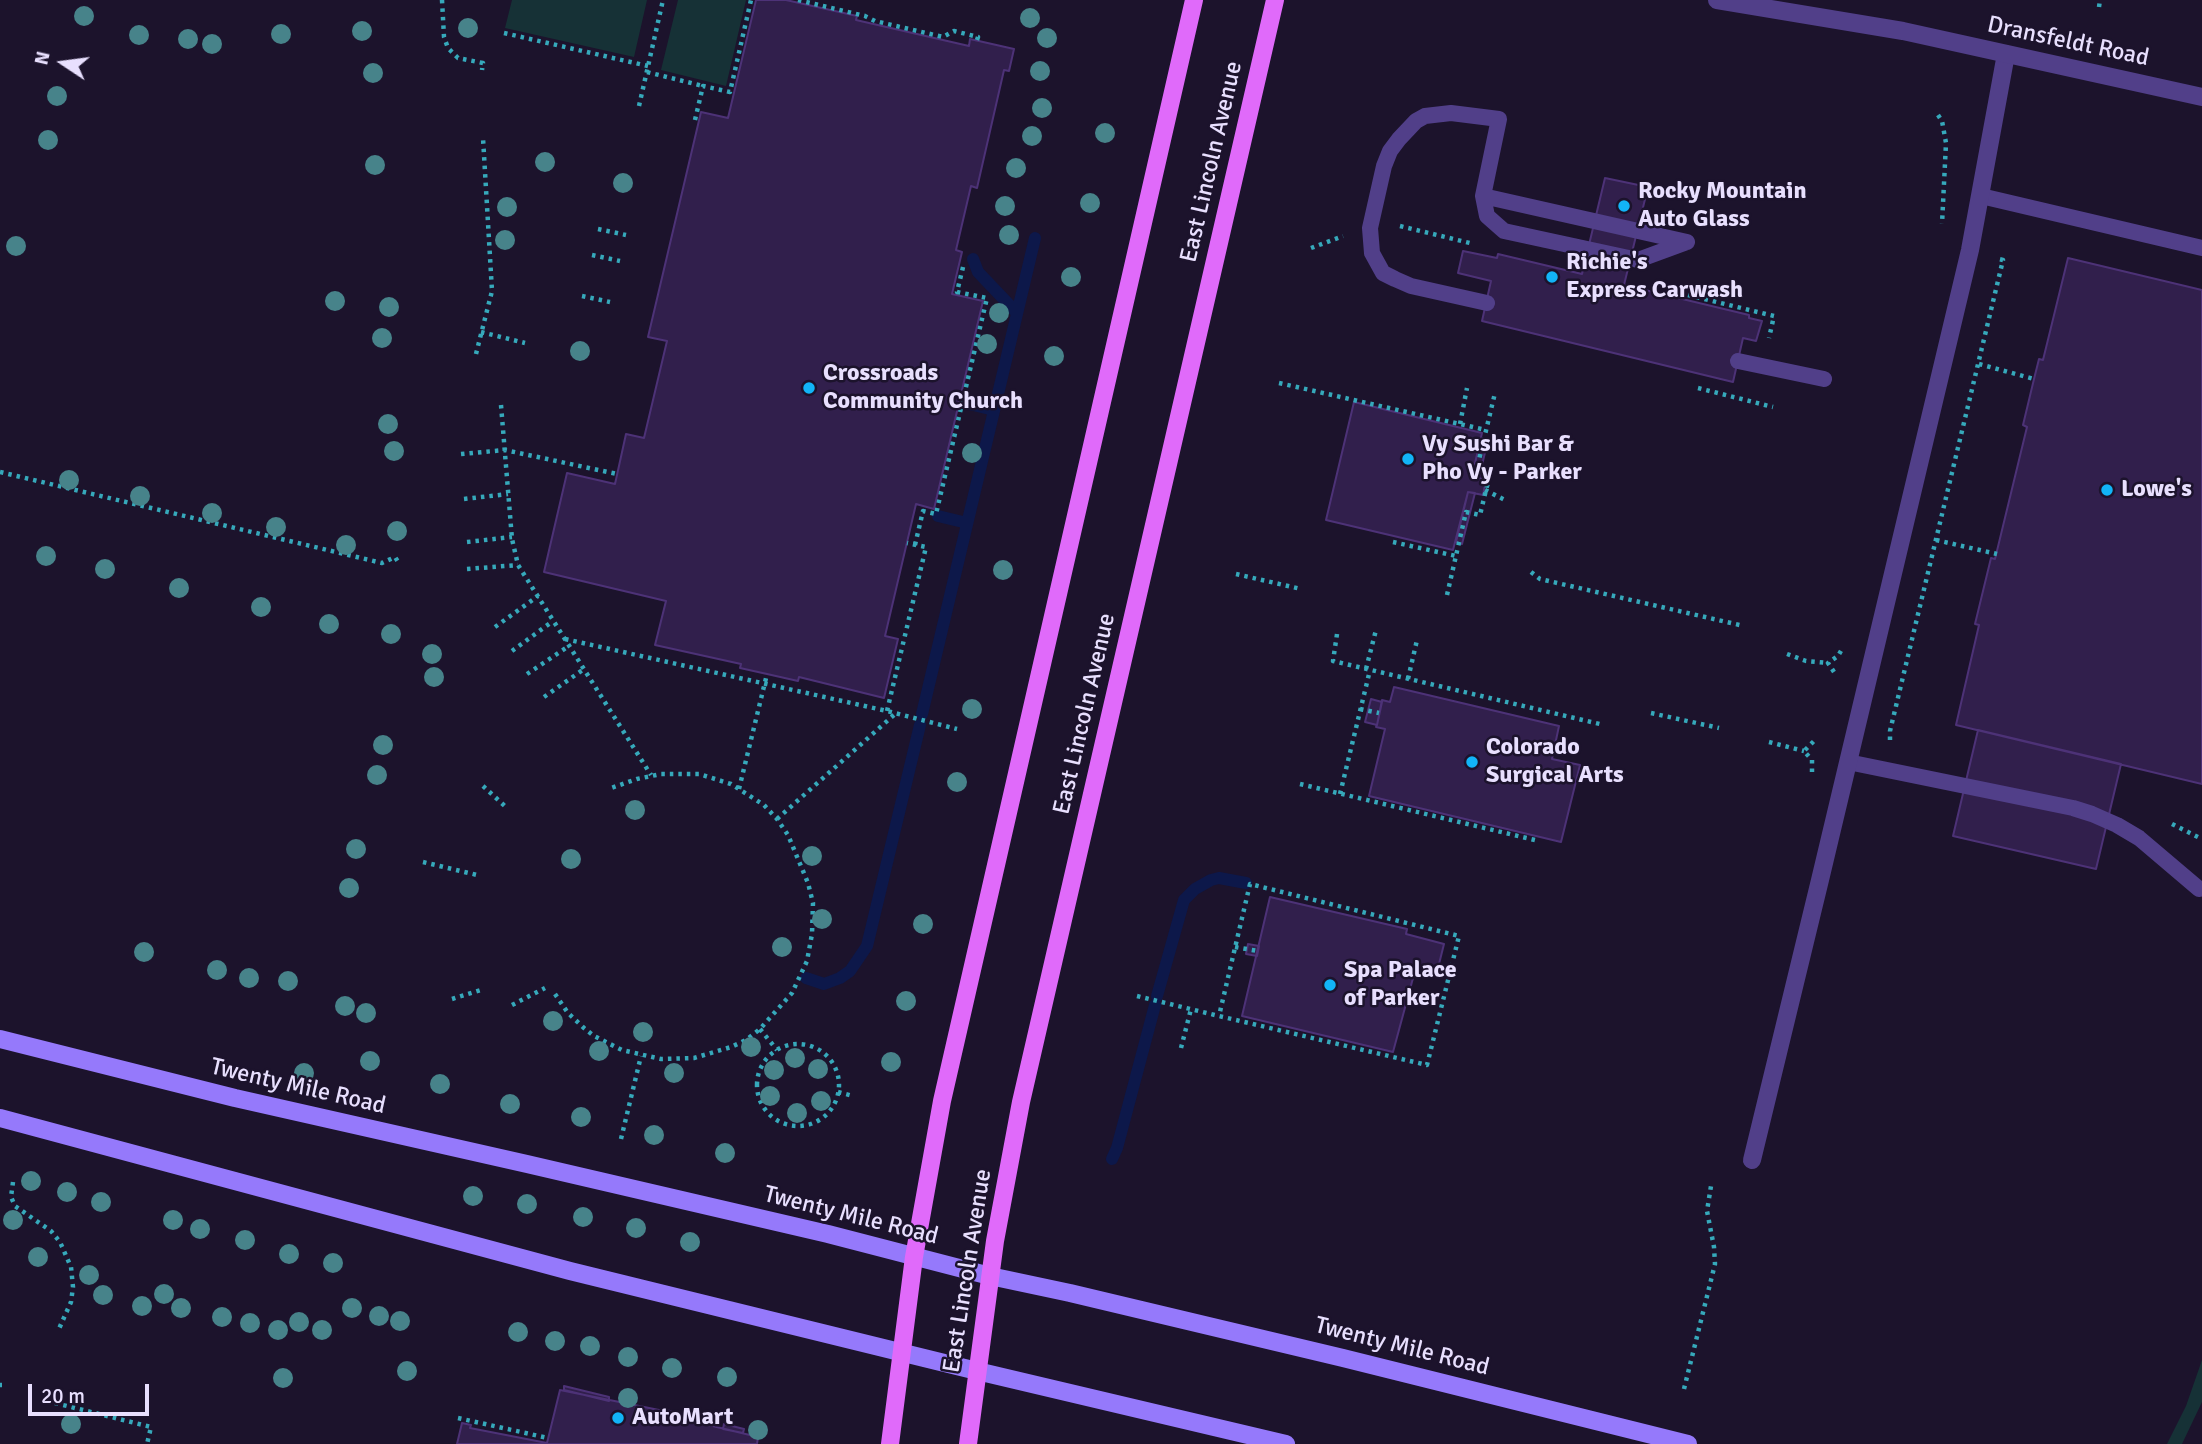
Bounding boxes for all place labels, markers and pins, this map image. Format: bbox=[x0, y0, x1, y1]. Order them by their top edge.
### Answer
place label: Rocky Mountain Auto Glass bbox=[1638, 178, 1807, 234]
marker: Rocky Mountain Auto Glass bbox=[1616, 198, 1632, 214]
place label: Richie's Express Carwash bbox=[1566, 249, 1743, 305]
marker: Richie's Express Carwash bbox=[1544, 269, 1560, 285]
place label: Crossroads Community Church bbox=[823, 360, 1023, 416]
marker: Crossroads Community Church bbox=[801, 380, 817, 396]
place label: Vy Sushi Bar & Pho Vy - Parker bbox=[1422, 431, 1582, 487]
marker: Vy Sushi Bar & Pho Vy - Parker bbox=[1400, 451, 1416, 467]
place label: Lowe's bbox=[2121, 476, 2192, 504]
marker: Lowe's bbox=[2099, 482, 2115, 498]
place label: Colorado Surgical Arts bbox=[1486, 734, 1624, 790]
marker: Colorado Surgical Arts bbox=[1464, 754, 1480, 770]
place label: Spa Palace of Parker bbox=[1344, 957, 1457, 1013]
marker: Spa Palace of Parker bbox=[1322, 977, 1338, 993]
place label: AutoMart bbox=[632, 1404, 733, 1432]
marker: AutoMart bbox=[610, 1410, 626, 1426]

